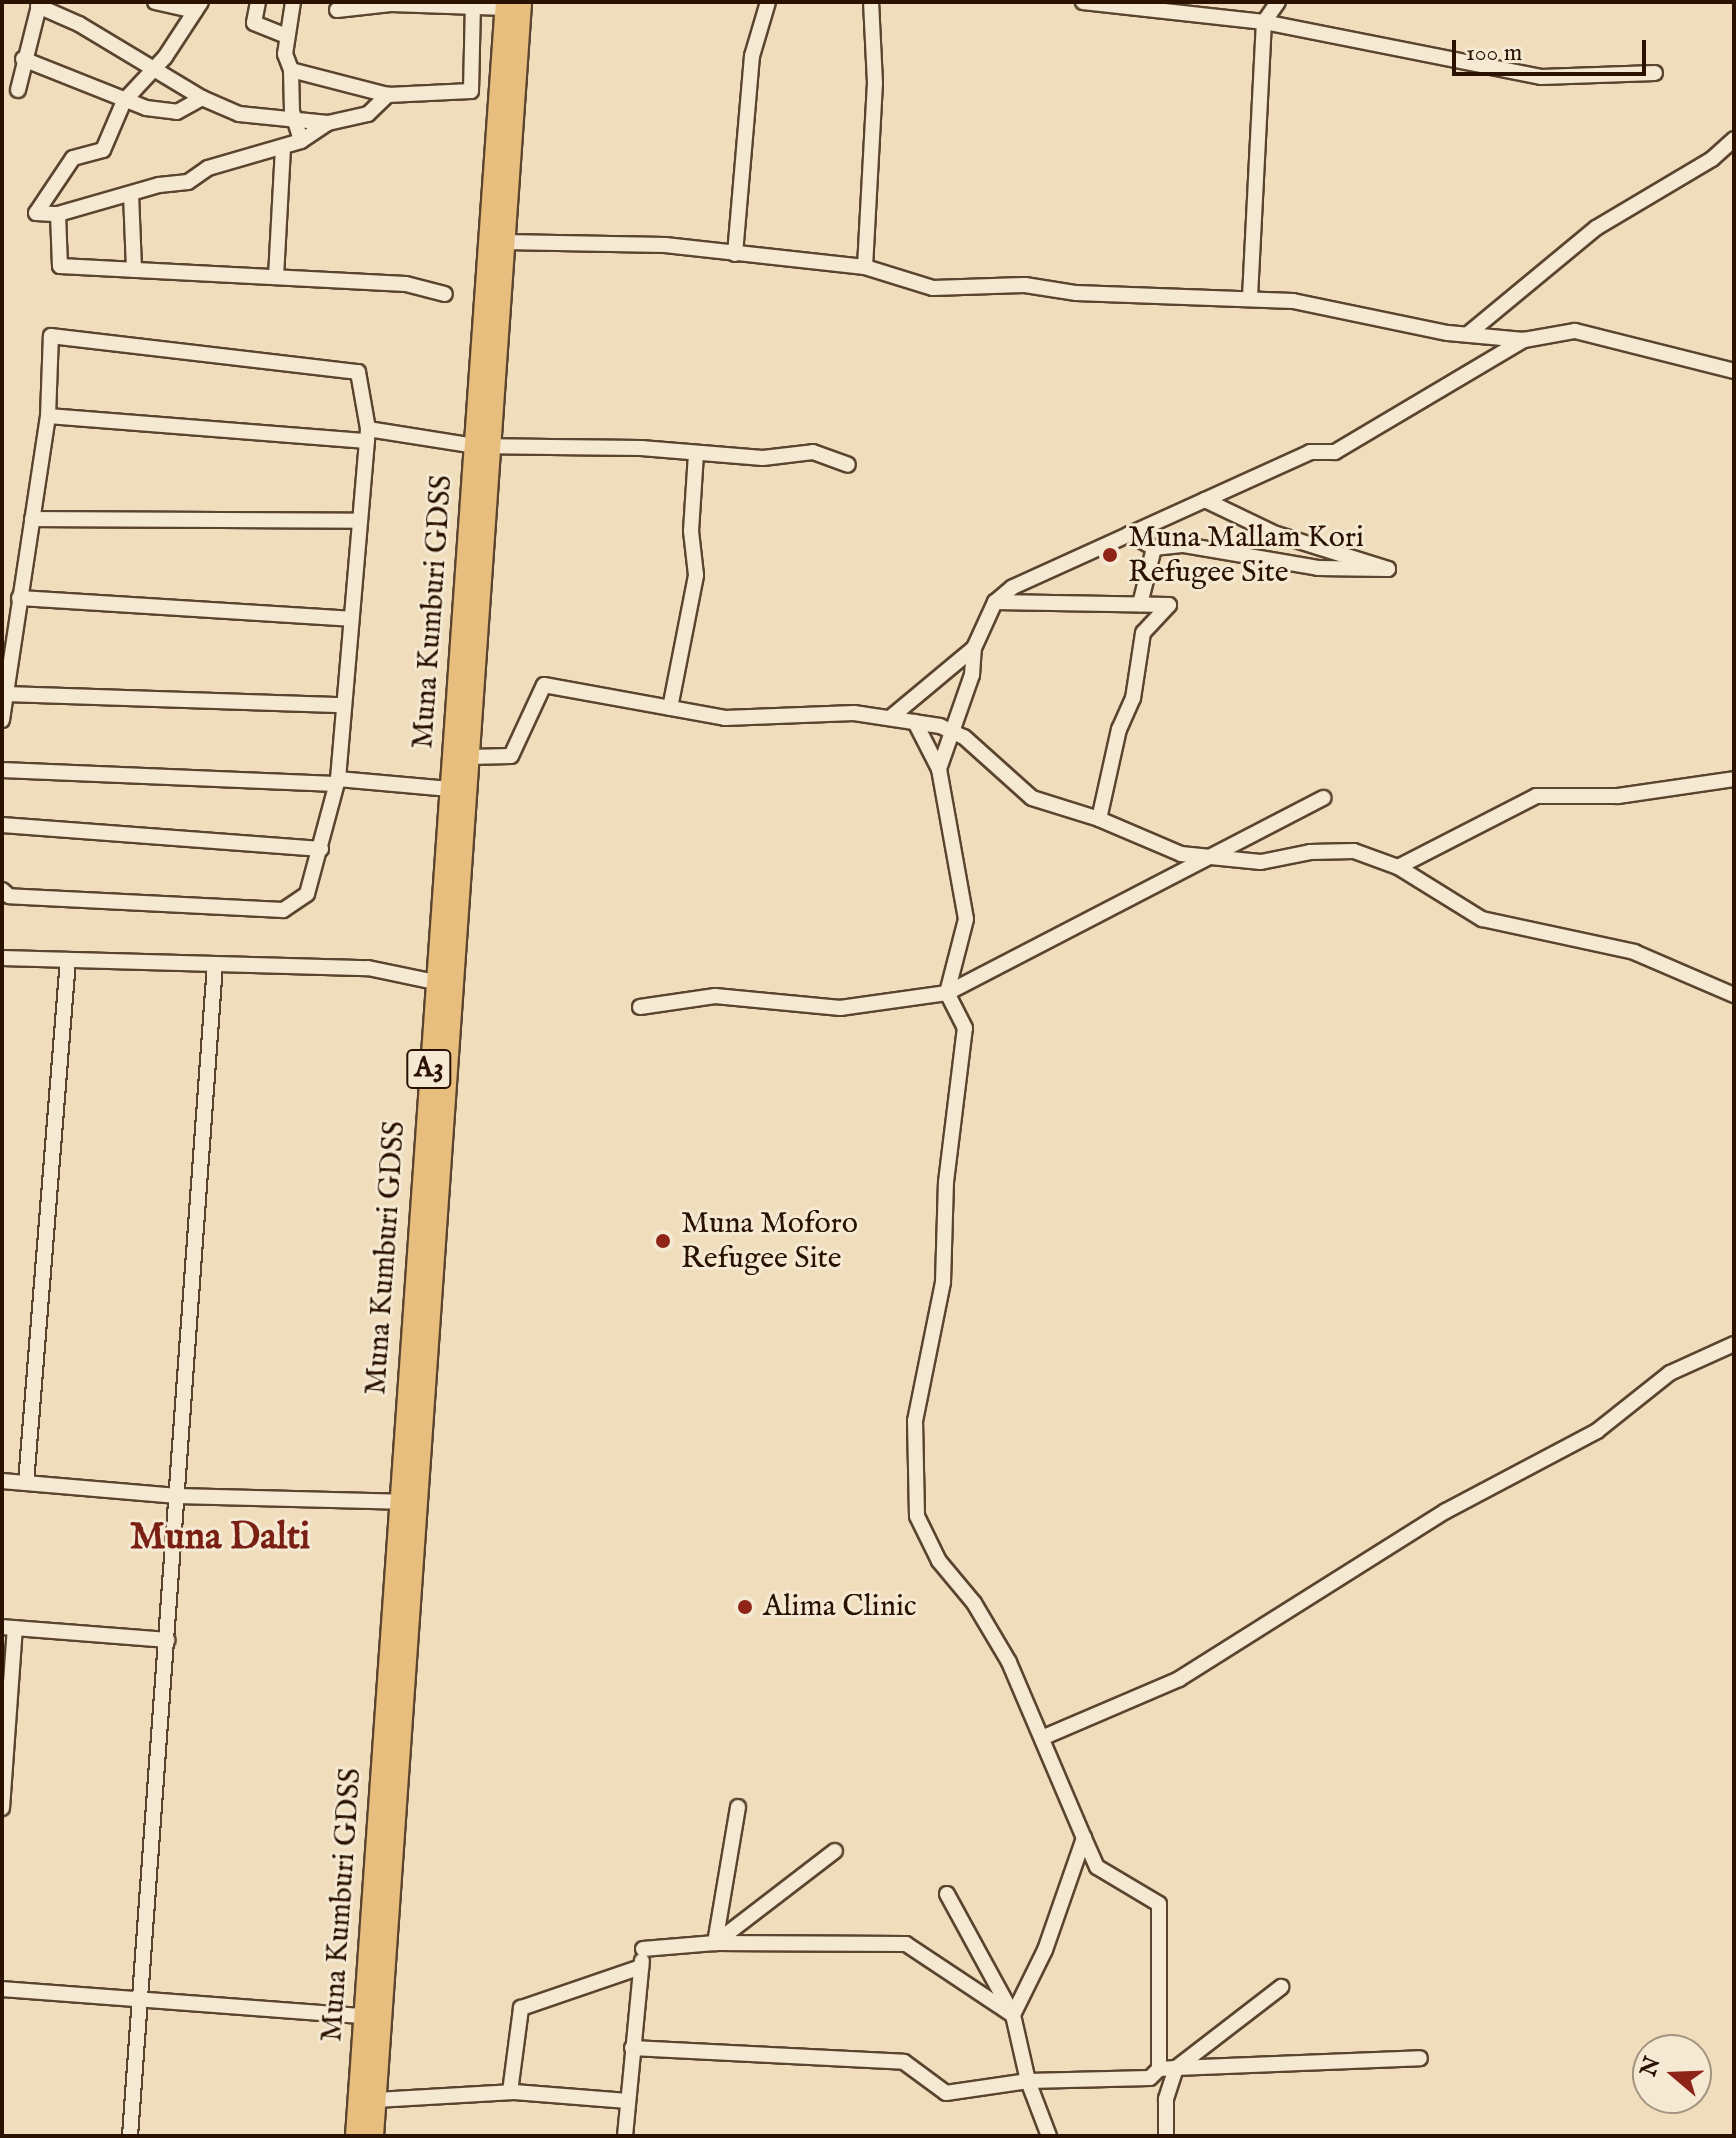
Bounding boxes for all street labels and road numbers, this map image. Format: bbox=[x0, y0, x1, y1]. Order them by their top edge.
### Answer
street label: Muna Kumburi GDSS bbox=[405, 474, 461, 750]
road number: A3 bbox=[405, 1045, 453, 1093]
street label: Muna Kumburi GDSS bbox=[358, 1120, 414, 1396]
street label: Muna Kumburi GDSS bbox=[314, 1767, 370, 2043]

